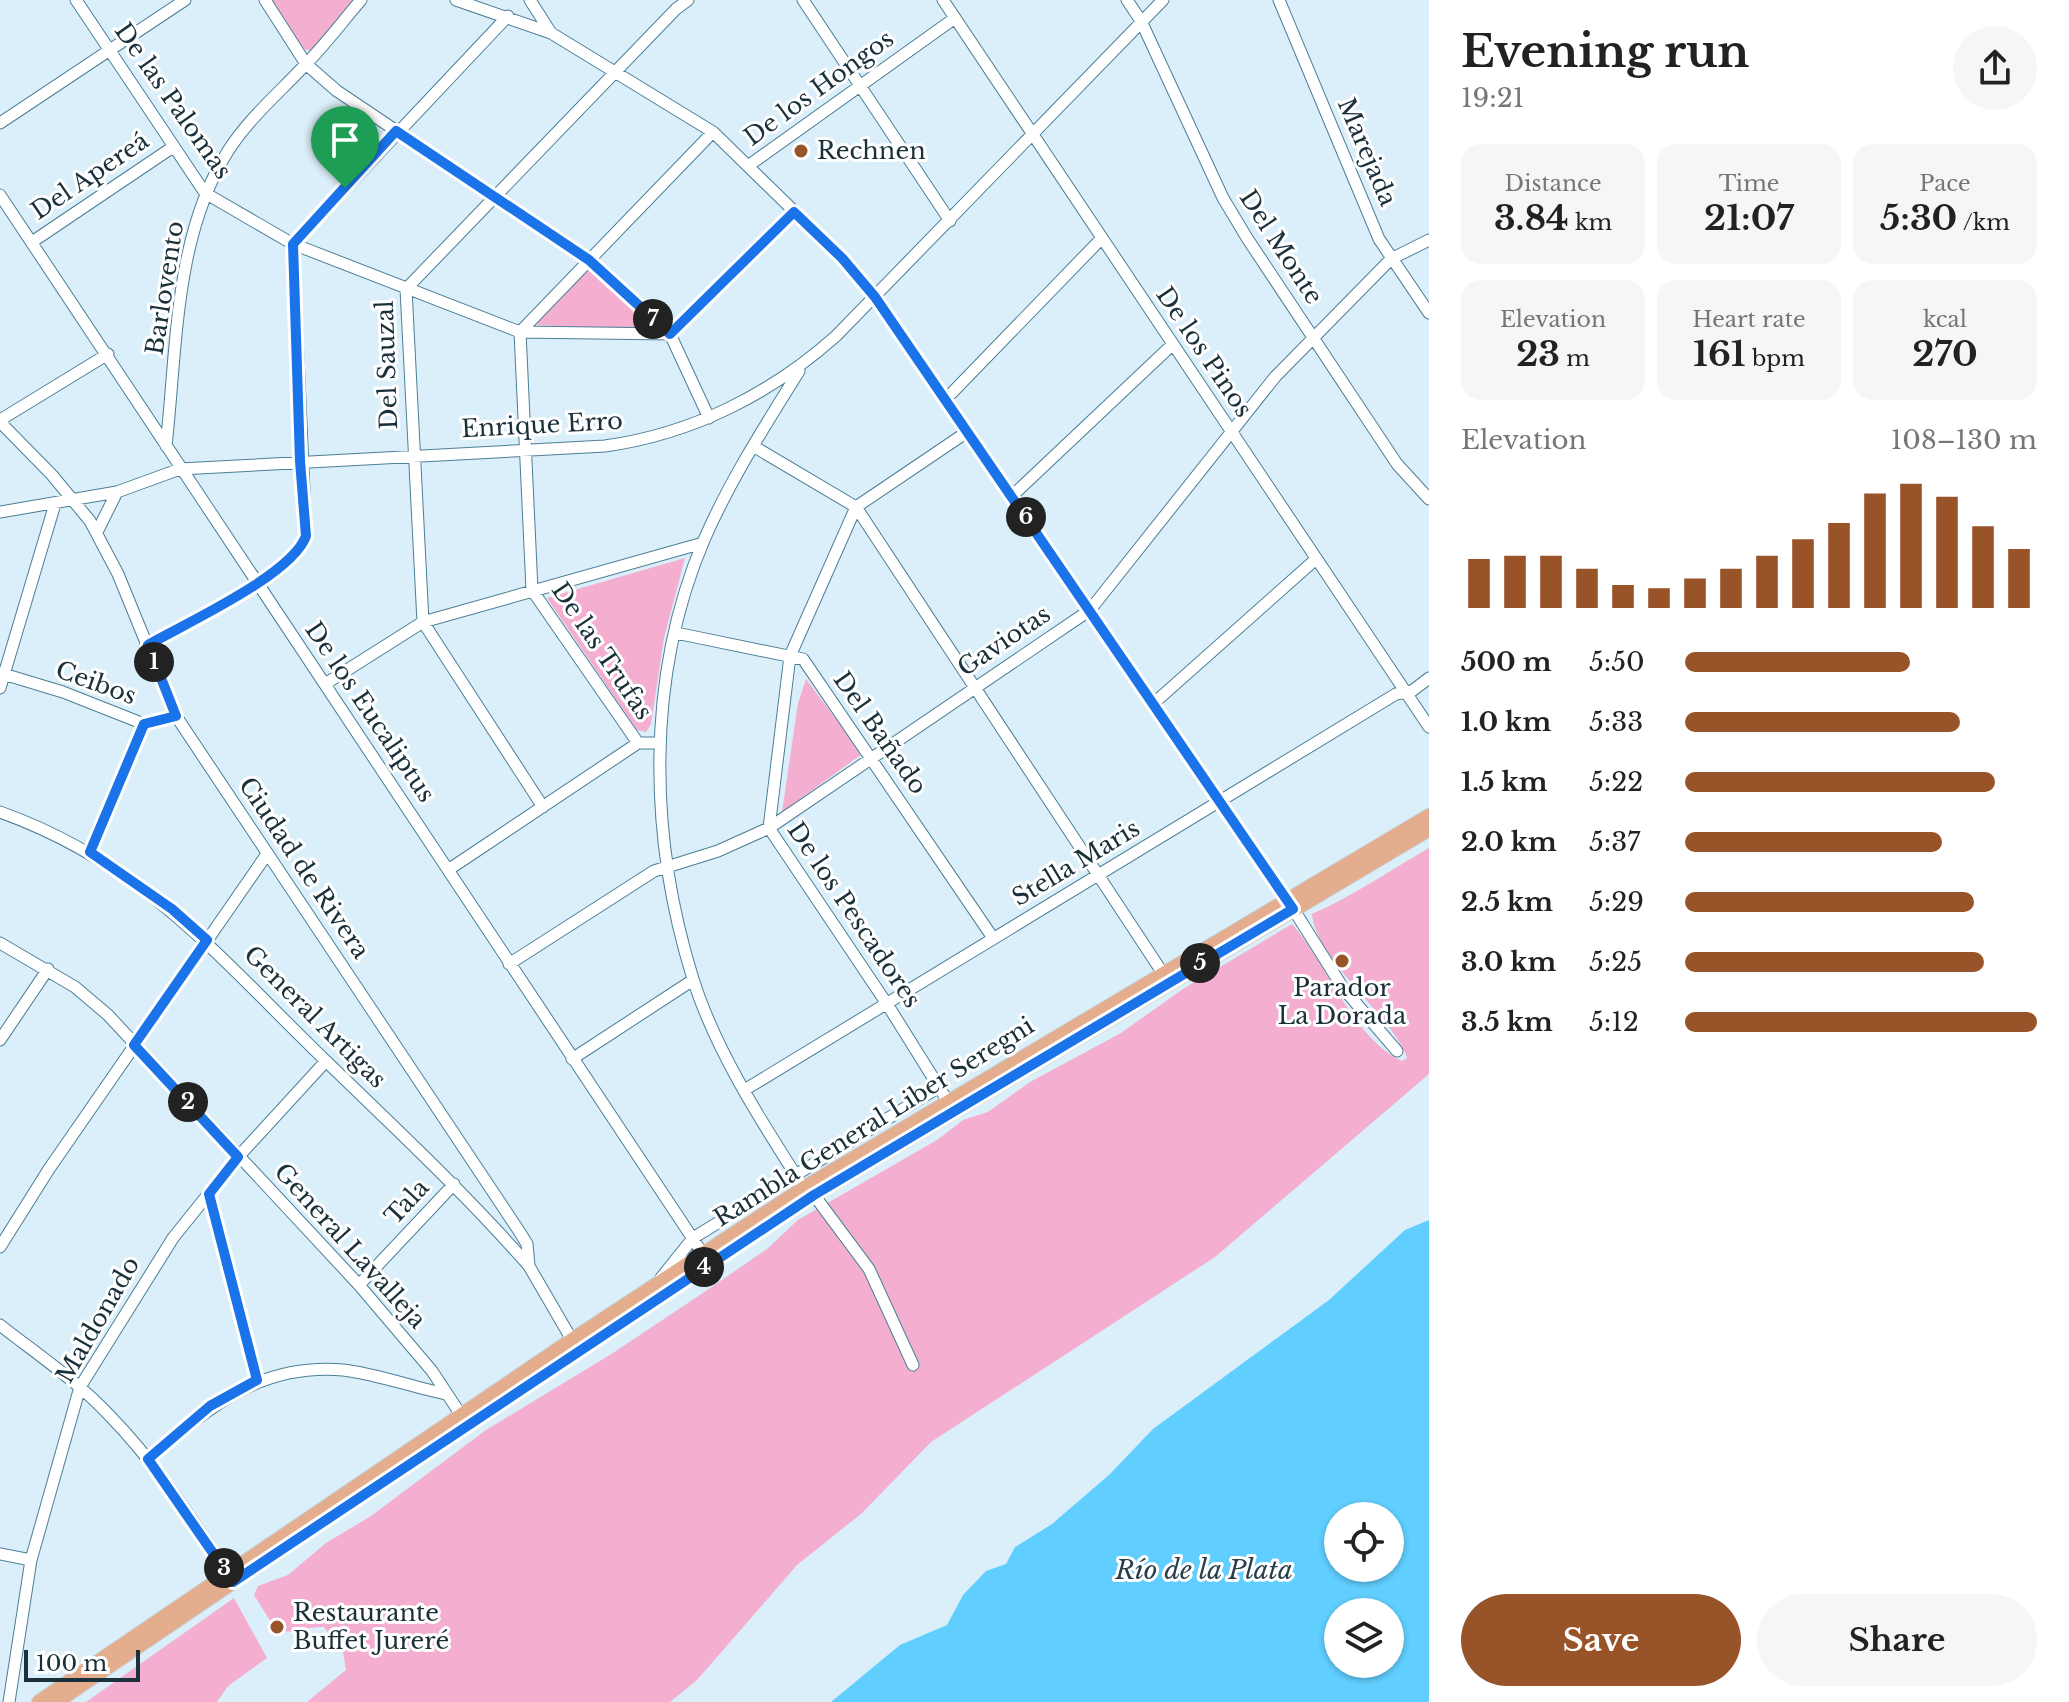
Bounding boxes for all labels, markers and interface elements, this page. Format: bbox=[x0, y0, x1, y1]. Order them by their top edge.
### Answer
street label: De las Palomas bbox=[109, 17, 238, 184]
street label: De los Hongos bbox=[738, 24, 899, 152]
text: Evening run bbox=[1461, 24, 1749, 79]
button: share bbox=[1953, 26, 2037, 110]
text: 19:21 bbox=[1461, 82, 1524, 114]
street label: Marejada bbox=[1332, 93, 1403, 211]
pin bbox=[311, 106, 379, 188]
icon: arrive bbox=[323, 118, 367, 162]
street label: Del Apereá bbox=[25, 125, 155, 225]
place label: Rechnen bbox=[817, 136, 926, 165]
marker: Rechnen bbox=[792, 142, 810, 160]
text: Distance bbox=[1505, 170, 1602, 197]
text: Time bbox=[1719, 170, 1779, 197]
text: Pace bbox=[1919, 170, 1971, 197]
street label: Del Monte bbox=[1234, 184, 1329, 309]
text: 3.84 bbox=[1494, 197, 1569, 239]
text: 21:07 bbox=[1704, 197, 1794, 239]
text: 5:30 bbox=[1880, 197, 1957, 239]
text: km bbox=[1569, 209, 1612, 236]
text: /km bbox=[1957, 209, 2010, 236]
street label: Barlovento bbox=[140, 219, 189, 357]
street label: De los Pinos bbox=[1150, 281, 1259, 422]
pin: 7 bbox=[633, 299, 673, 339]
street label: Del Sauzal bbox=[370, 300, 403, 430]
text: 7 bbox=[647, 305, 659, 332]
text: Elevation bbox=[1500, 306, 1606, 333]
text: Heart rate bbox=[1692, 306, 1806, 333]
text: kcal bbox=[1923, 306, 1967, 333]
text: 23 bbox=[1516, 333, 1560, 375]
text: 161 bbox=[1693, 333, 1746, 375]
text: 270 bbox=[1912, 333, 1978, 375]
text: m bbox=[1560, 345, 1590, 372]
text: bpm bbox=[1746, 345, 1805, 372]
street label: Enrique Erro bbox=[460, 406, 623, 443]
text: Elevation bbox=[1461, 424, 1587, 456]
text: 108–130 m bbox=[1891, 424, 2037, 456]
pin: 6 bbox=[1006, 497, 1046, 537]
text: 6 bbox=[1019, 503, 1033, 530]
street label: De las Trufas bbox=[546, 577, 659, 725]
street label: Gaviotas bbox=[952, 599, 1056, 682]
street label: De los Eucaliptus bbox=[299, 616, 441, 807]
pin: 1 bbox=[134, 642, 174, 682]
text: 500 m bbox=[1461, 646, 1551, 678]
text: 5:50 bbox=[1589, 646, 1645, 678]
text: 1 bbox=[149, 648, 159, 675]
street label: Ceibos bbox=[52, 655, 140, 710]
street label: Del Bañado bbox=[827, 666, 933, 800]
text: 1.0 km bbox=[1461, 706, 1551, 738]
text: 5:33 bbox=[1589, 706, 1643, 738]
text: 1.5 km bbox=[1461, 766, 1548, 798]
text: 5:22 bbox=[1589, 766, 1643, 798]
street label: Ciudad de Rivera bbox=[233, 772, 376, 965]
street label: Stella Maris bbox=[1007, 813, 1145, 912]
street label: De los Pescadores bbox=[782, 816, 927, 1013]
text: 2.0 km bbox=[1461, 826, 1557, 858]
text: 5:37 bbox=[1589, 826, 1640, 858]
text: 2.5 km bbox=[1461, 886, 1553, 918]
text: 5:29 bbox=[1589, 886, 1644, 918]
street label: General Artigas bbox=[238, 939, 393, 1094]
pin: 5 bbox=[1180, 943, 1220, 983]
text: 3.0 km bbox=[1461, 946, 1556, 978]
text: 5:25 bbox=[1589, 946, 1642, 978]
text: 5 bbox=[1193, 949, 1207, 976]
marker: Parador La Dorada bbox=[1333, 952, 1351, 970]
place label: Parador La Dorada bbox=[1278, 973, 1407, 1030]
text: 3.5 km bbox=[1461, 1006, 1553, 1038]
text: 5:12 bbox=[1589, 1006, 1639, 1038]
street label: Rambla General Liber Seregni bbox=[708, 1011, 1039, 1232]
pin: 2 bbox=[168, 1082, 208, 1122]
text: 2 bbox=[181, 1088, 195, 1115]
street label: General Lavalleja bbox=[269, 1157, 433, 1335]
street label: Tala bbox=[379, 1173, 435, 1230]
pin: 4 bbox=[684, 1247, 724, 1287]
street label: Maldonado bbox=[50, 1251, 145, 1388]
text: 4 bbox=[697, 1253, 711, 1280]
map controls bbox=[1324, 1502, 1404, 1678]
button: locate bbox=[1324, 1502, 1404, 1582]
pin: 3 bbox=[204, 1548, 244, 1588]
text: 3 bbox=[217, 1554, 231, 1581]
water label: Río de la Plata bbox=[1114, 1554, 1293, 1586]
button: Save bbox=[1461, 1594, 1741, 1686]
button: Share bbox=[1757, 1594, 2037, 1686]
place label: Restaurante Buffet Jureré bbox=[293, 1598, 449, 1655]
button: layers bbox=[1324, 1598, 1404, 1678]
marker: Restaurante Buffet Jureré bbox=[268, 1618, 286, 1636]
scale bar bbox=[24, 1646, 140, 1682]
text: 100 m bbox=[36, 1650, 107, 1677]

